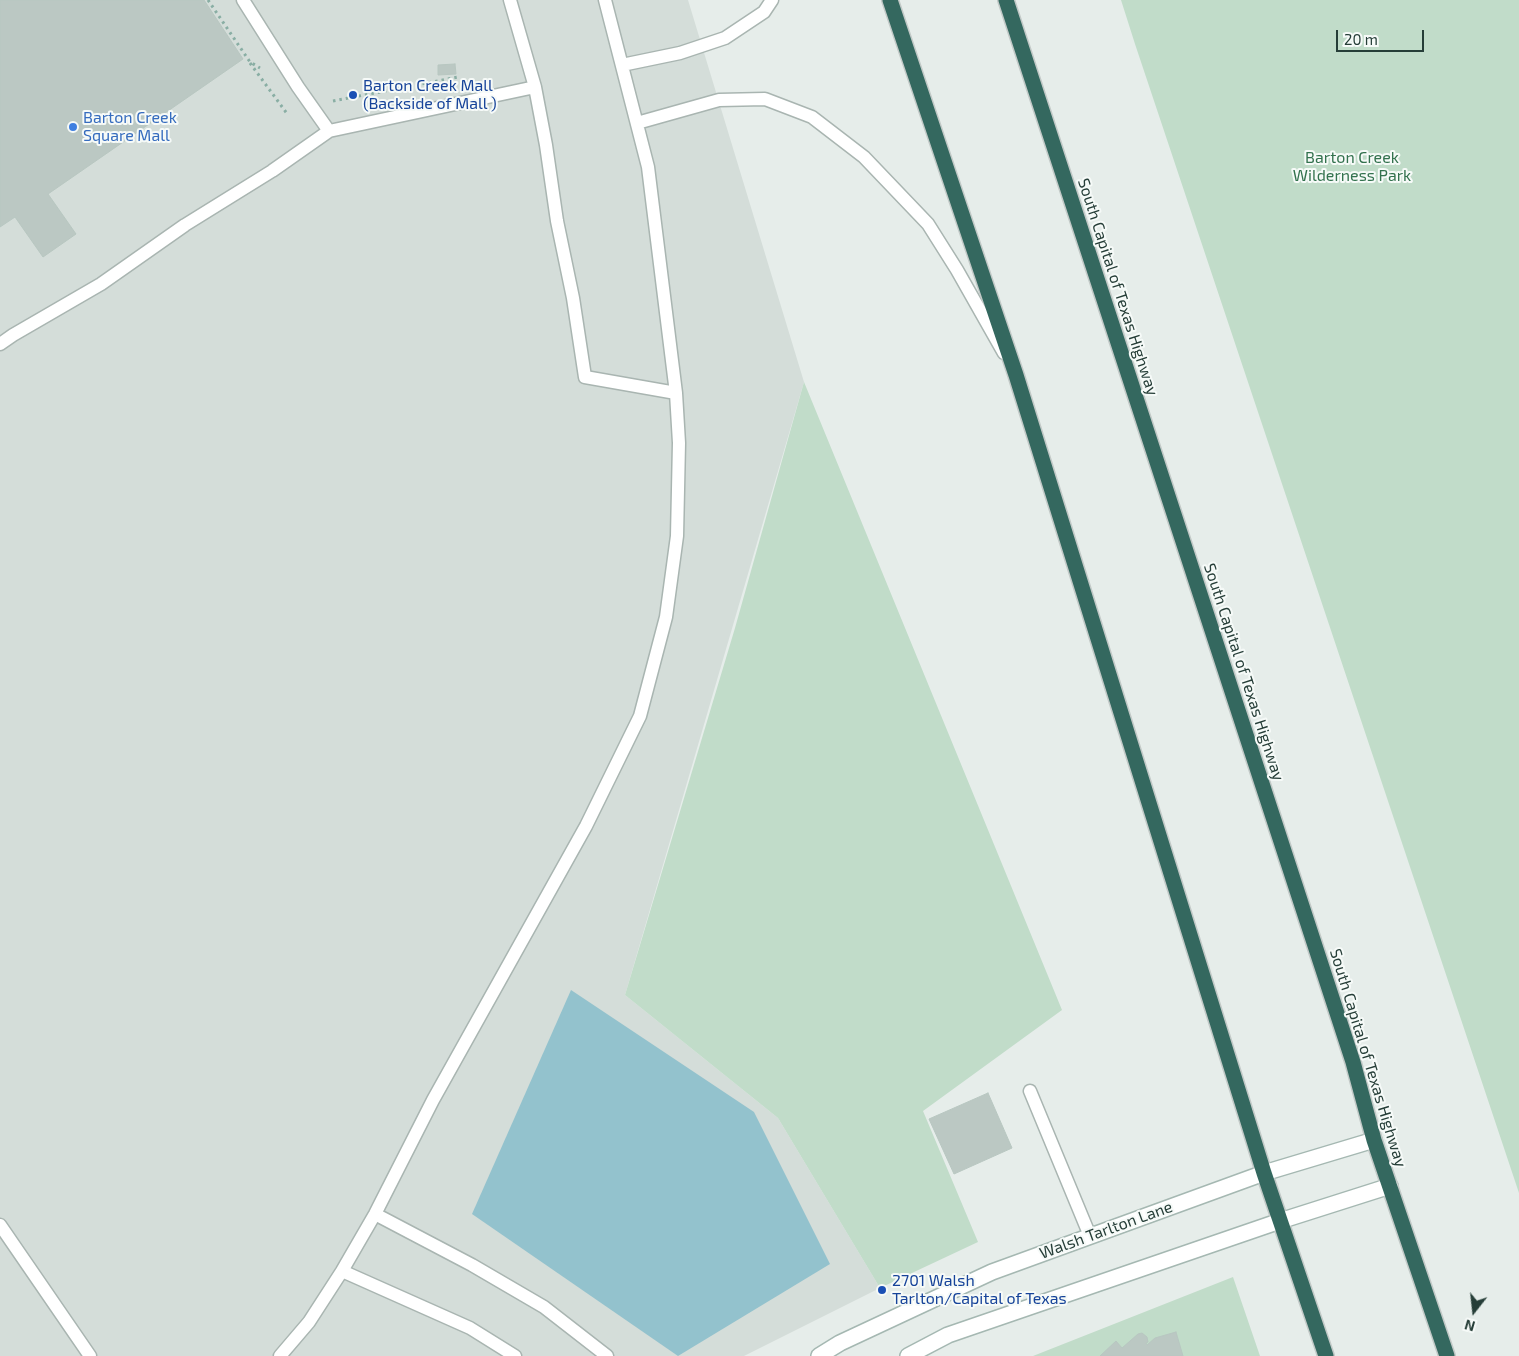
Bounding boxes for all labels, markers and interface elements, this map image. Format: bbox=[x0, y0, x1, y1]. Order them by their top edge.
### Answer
scale bar bbox=[1339, 20, 1426, 52]
text: 20 m bbox=[1344, 30, 1378, 48]
place label: Barton Creek Mall (Backside of Mall ) bbox=[363, 76, 497, 114]
marker: Barton Creek Mall (Backside of Mall ) bbox=[347, 89, 359, 101]
place label: Barton Creek Square Mall bbox=[83, 108, 177, 146]
marker: Barton Creek Square Mall bbox=[67, 121, 79, 133]
park label: Barton Creek Wilderness Park bbox=[1293, 148, 1411, 186]
street label: South Capital of Texas Highway bbox=[1074, 176, 1162, 398]
street label: South Capital of Texas Highway bbox=[1200, 561, 1288, 783]
street label: South Capital of Texas Highway bbox=[1326, 946, 1410, 1170]
street label: Walsh Tarlton Lane bbox=[1037, 1197, 1175, 1263]
place label: 2701 Walsh Tarlton/Capital of Texas bbox=[892, 1271, 1067, 1309]
marker: 2701 Walsh Tarlton/Capital of Texas bbox=[876, 1284, 888, 1296]
north arrow bbox=[1449, 1286, 1499, 1336]
text: N bbox=[1463, 1316, 1477, 1335]

